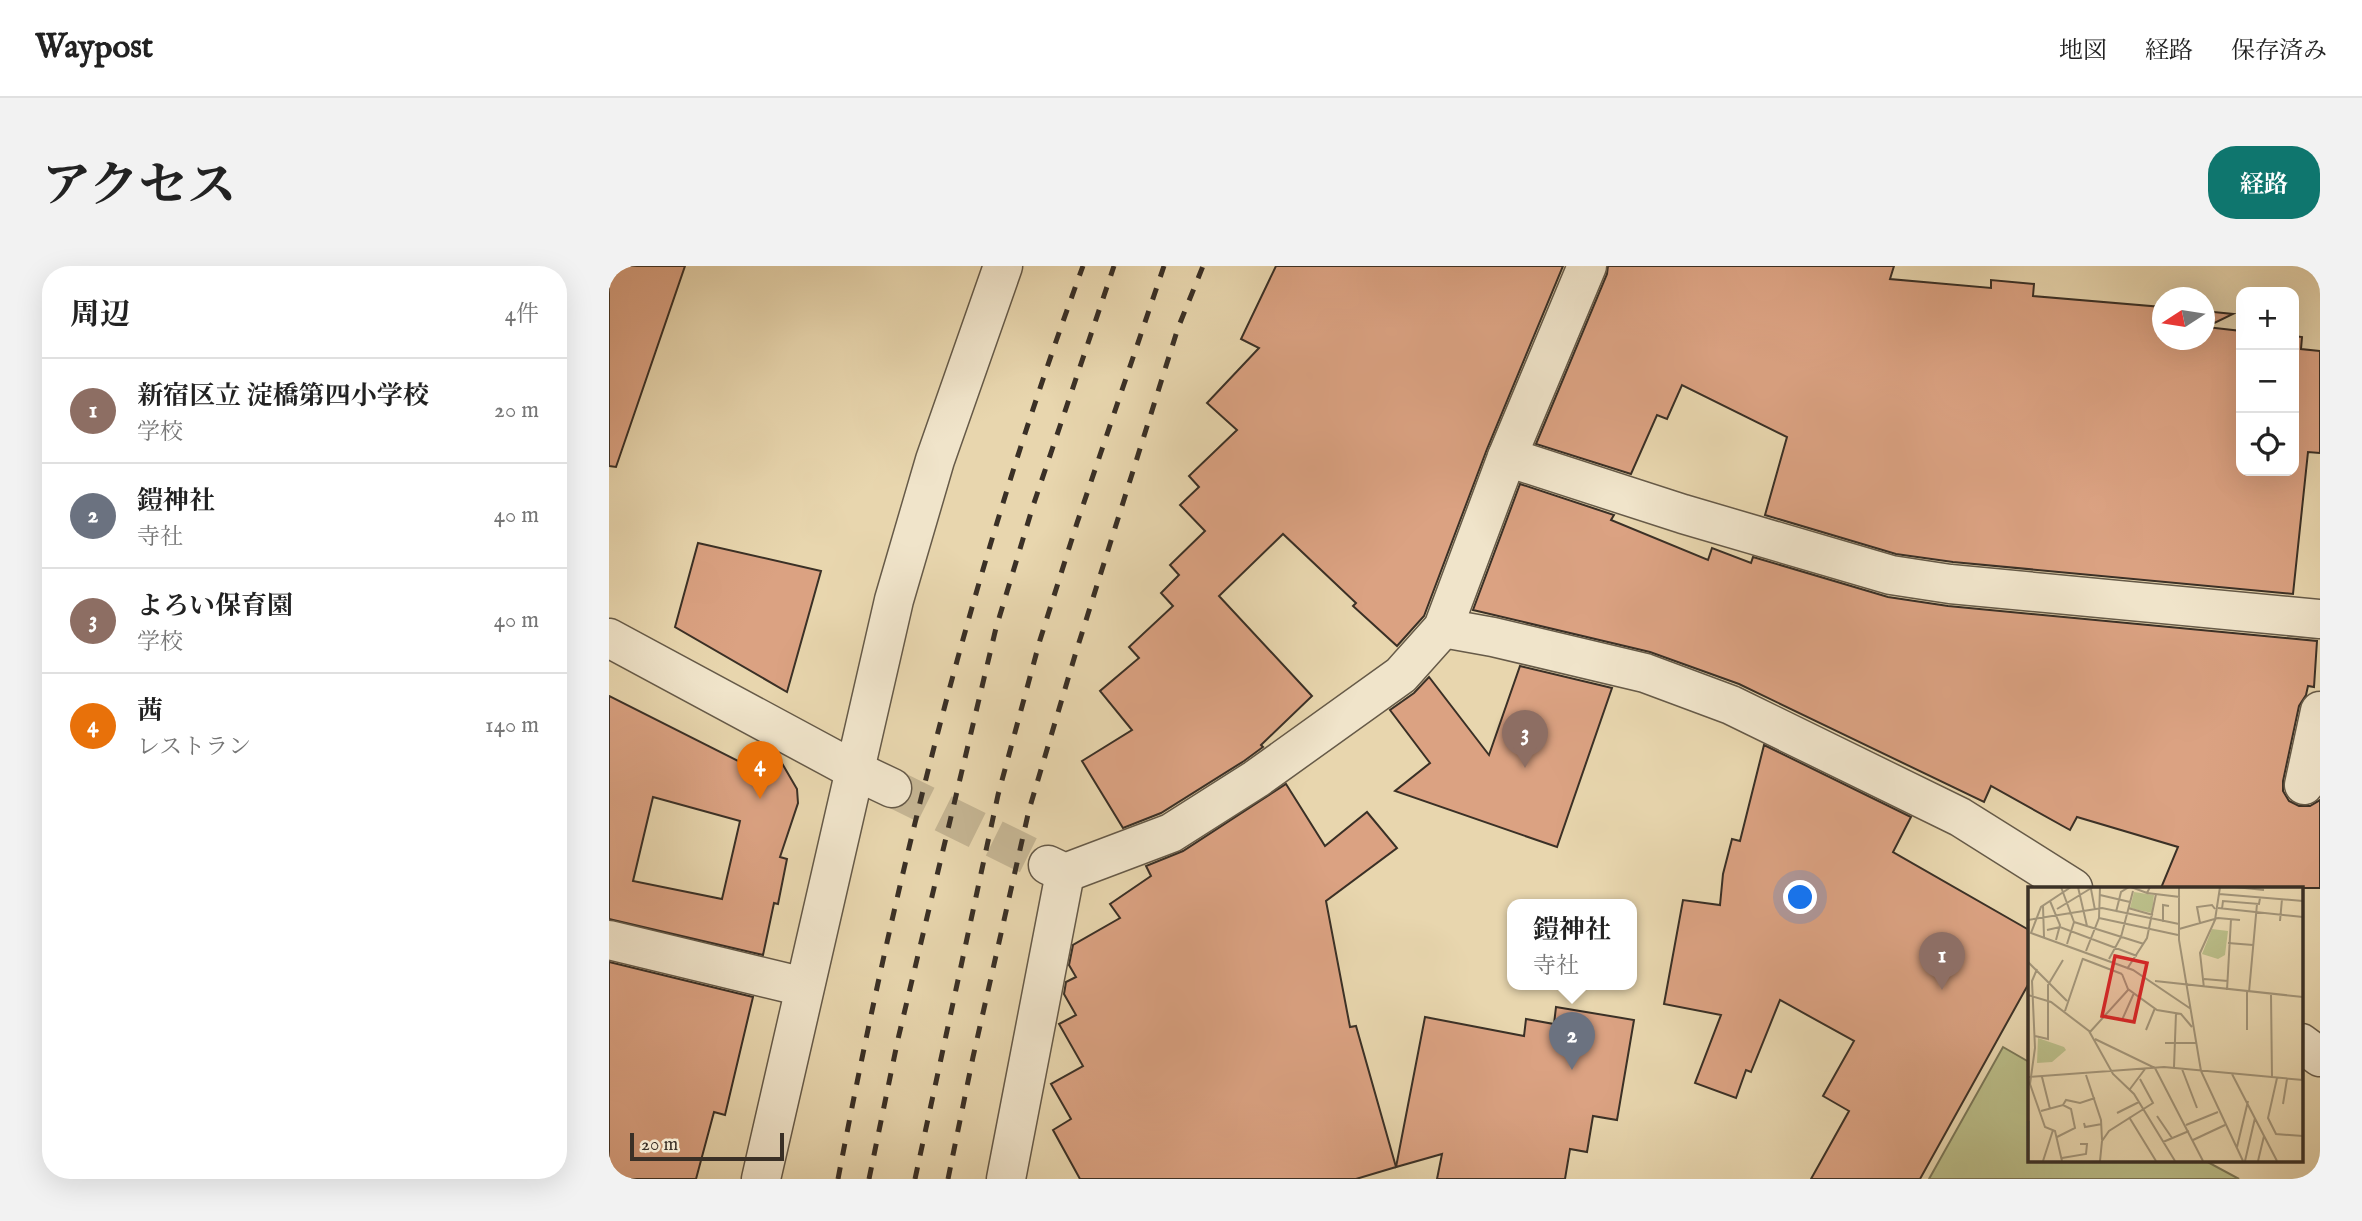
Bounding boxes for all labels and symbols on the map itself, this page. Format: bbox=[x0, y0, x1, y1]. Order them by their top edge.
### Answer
north arrow bbox=[2152, 287, 2215, 350]
pin: 3 bbox=[1502, 710, 1548, 768]
pin: 4 bbox=[737, 741, 783, 799]
your location bbox=[1783, 880, 1817, 914]
inset map bbox=[2028, 887, 2303, 1161]
pin: 1 bbox=[1919, 932, 1965, 990]
pin: 2 bbox=[1549, 1012, 1595, 1070]
scale bar bbox=[630, 1130, 784, 1162]

